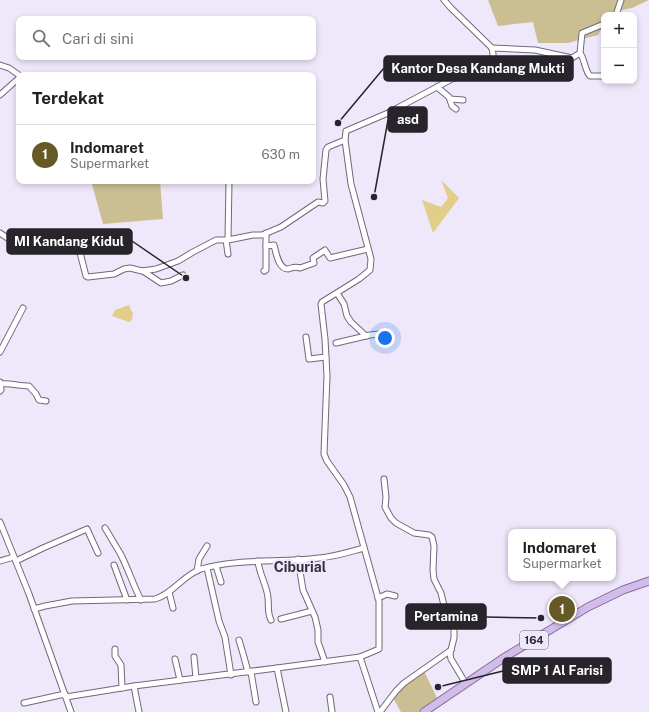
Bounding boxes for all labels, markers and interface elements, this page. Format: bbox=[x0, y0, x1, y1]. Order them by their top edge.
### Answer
map controls bbox=[601, 12, 637, 84]
button: + bbox=[601, 12, 637, 48]
search box bbox=[16, 16, 316, 60]
icon: search bbox=[30, 27, 52, 49]
text: Cari di sini bbox=[62, 30, 134, 47]
button: − bbox=[601, 48, 637, 84]
callout: Kantor Desa Kandang Mukti bbox=[384, 56, 573, 81]
text: Kantor Desa Kandang Mukti bbox=[391, 61, 565, 76]
text: Terdekat bbox=[32, 88, 104, 108]
callout: asd bbox=[388, 107, 427, 132]
text: asd bbox=[397, 112, 419, 127]
text: Indomaret bbox=[70, 139, 144, 156]
text: 1 bbox=[42, 147, 48, 162]
text: 630 m bbox=[262, 147, 300, 162]
text: Supermarket bbox=[70, 156, 149, 171]
callout: MI Kandang Kidul bbox=[7, 229, 132, 254]
text: MI Kandang Kidul bbox=[14, 234, 124, 249]
your location bbox=[375, 328, 395, 348]
popup bbox=[508, 529, 616, 581]
text: Indomaret bbox=[522, 539, 596, 556]
text: Supermarket bbox=[522, 556, 602, 571]
district label: Ciburial bbox=[274, 559, 327, 575]
pin: 1 bbox=[549, 594, 575, 624]
callout: Pertamina bbox=[406, 604, 486, 629]
text: Pertamina bbox=[414, 609, 478, 624]
road number: 164 bbox=[520, 631, 548, 649]
callout: SMP 1 Al Farisi bbox=[503, 658, 611, 683]
text: SMP 1 Al Farisi bbox=[511, 663, 603, 678]

